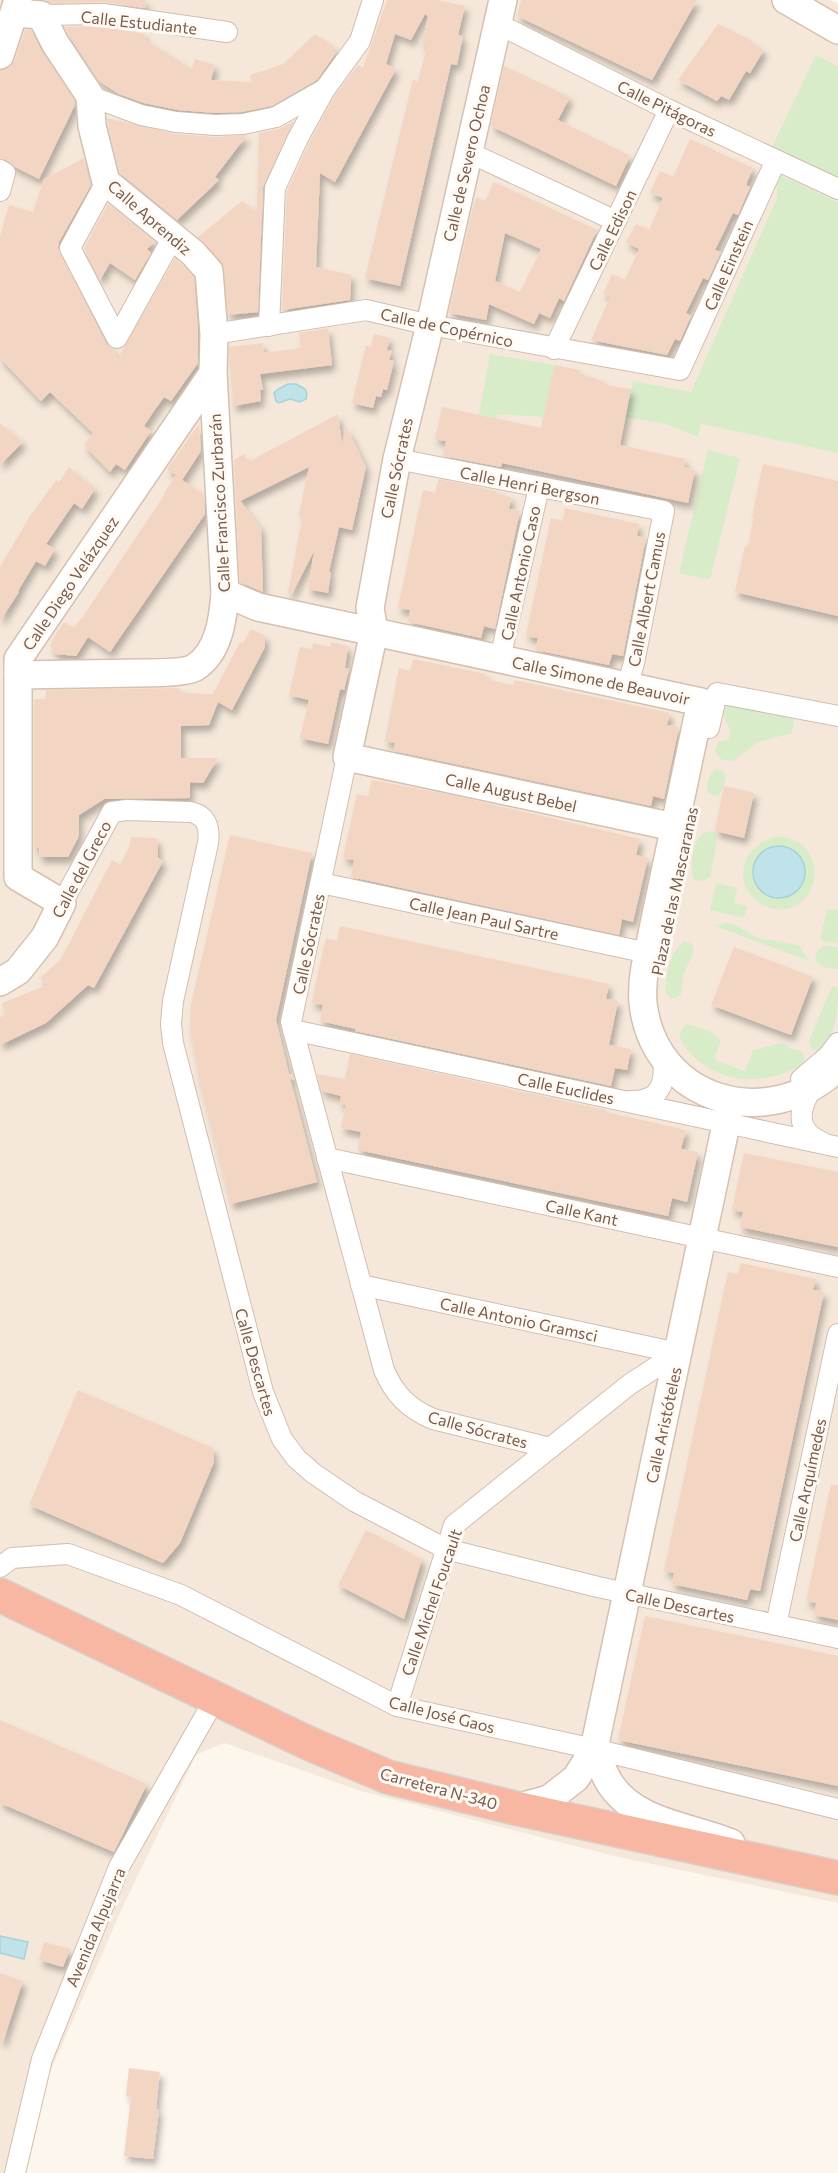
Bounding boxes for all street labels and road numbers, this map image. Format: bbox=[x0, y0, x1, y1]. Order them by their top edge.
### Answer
street label: Calle Estudiante bbox=[80, 6, 198, 38]
street label: Calle Pitágoras bbox=[614, 76, 720, 140]
street label: Calle de Severo Ochoa bbox=[439, 83, 493, 243]
street label: Calle Aprendiz bbox=[104, 176, 196, 258]
street label: Calle Edison bbox=[584, 186, 640, 274]
street label: Calle Einstein bbox=[700, 217, 756, 313]
street label: Calle de Copérnico bbox=[379, 304, 515, 350]
street label: Calle Francisco Zurbarán bbox=[205, 413, 233, 593]
street label: Calle Sócrates bbox=[376, 416, 416, 520]
street label: Calle Henri Bergson bbox=[459, 462, 601, 508]
street label: Calle Antonio Caso bbox=[496, 504, 544, 642]
street label: Calle Diego Velázquez bbox=[18, 512, 122, 654]
street label: Calle Albert Camus bbox=[624, 530, 668, 668]
street label: Calle Simone de Beauvoir bbox=[510, 652, 692, 708]
street label: Calle August Bebel bbox=[443, 769, 579, 815]
street label: Plaza de las Mascaranas bbox=[647, 805, 701, 977]
street label: Calle del Greco bbox=[47, 817, 115, 921]
street label: Calle Sócrates bbox=[288, 892, 328, 996]
street label: Calle Jean Paul Sartre bbox=[407, 893, 561, 943]
street label: Calle Euclides bbox=[516, 1068, 616, 1108]
street label: Calle Kant bbox=[544, 1195, 620, 1229]
street label: Calle Antonio Gramsci bbox=[438, 1293, 600, 1345]
street label: Calle Descartes bbox=[232, 1306, 280, 1418]
street label: Calle Aristóteles bbox=[641, 1365, 685, 1485]
street label: Calle Sócrates bbox=[426, 1407, 530, 1451]
street label: Calle Arquímedes bbox=[785, 1416, 829, 1544]
street label: Calle Michel Foucault bbox=[397, 1526, 465, 1678]
street label: Calle Descartes bbox=[624, 1584, 736, 1626]
street label: Calle José Gaos bbox=[387, 1692, 497, 1736]
street label: Carretera N-340 bbox=[378, 1763, 500, 1813]
street label: Avenida Alpujarra bbox=[61, 1865, 129, 1989]

